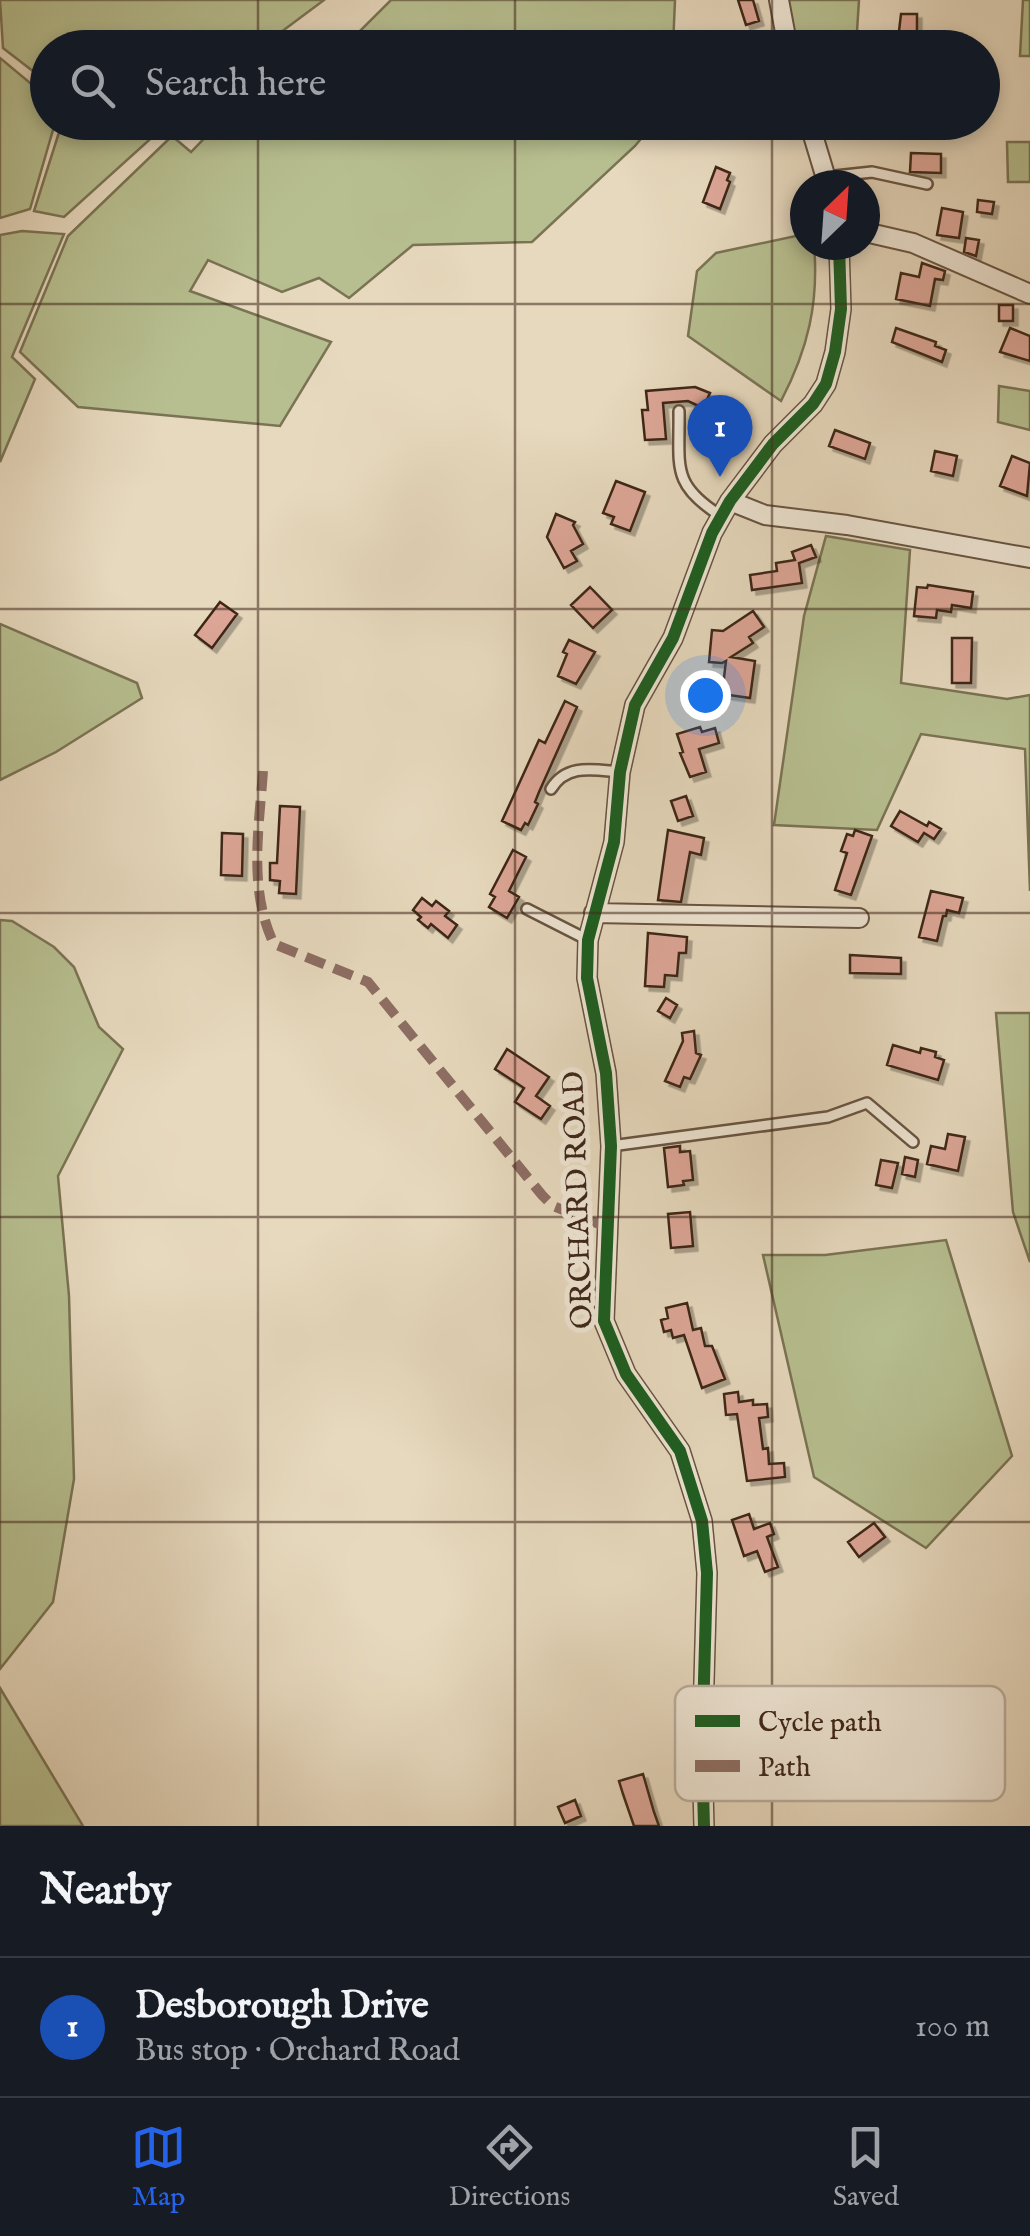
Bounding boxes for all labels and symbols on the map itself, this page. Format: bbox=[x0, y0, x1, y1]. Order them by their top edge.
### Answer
north arrow bbox=[790, 170, 880, 260]
pin: 1 bbox=[688, 394, 752, 477]
your location bbox=[680, 670, 731, 721]
street label: ORCHARD ROAD bbox=[556, 1070, 602, 1330]
legend bbox=[675, 1686, 1005, 1801]
text: Cycle path bbox=[758, 1706, 882, 1741]
text: Path bbox=[758, 1751, 811, 1786]

